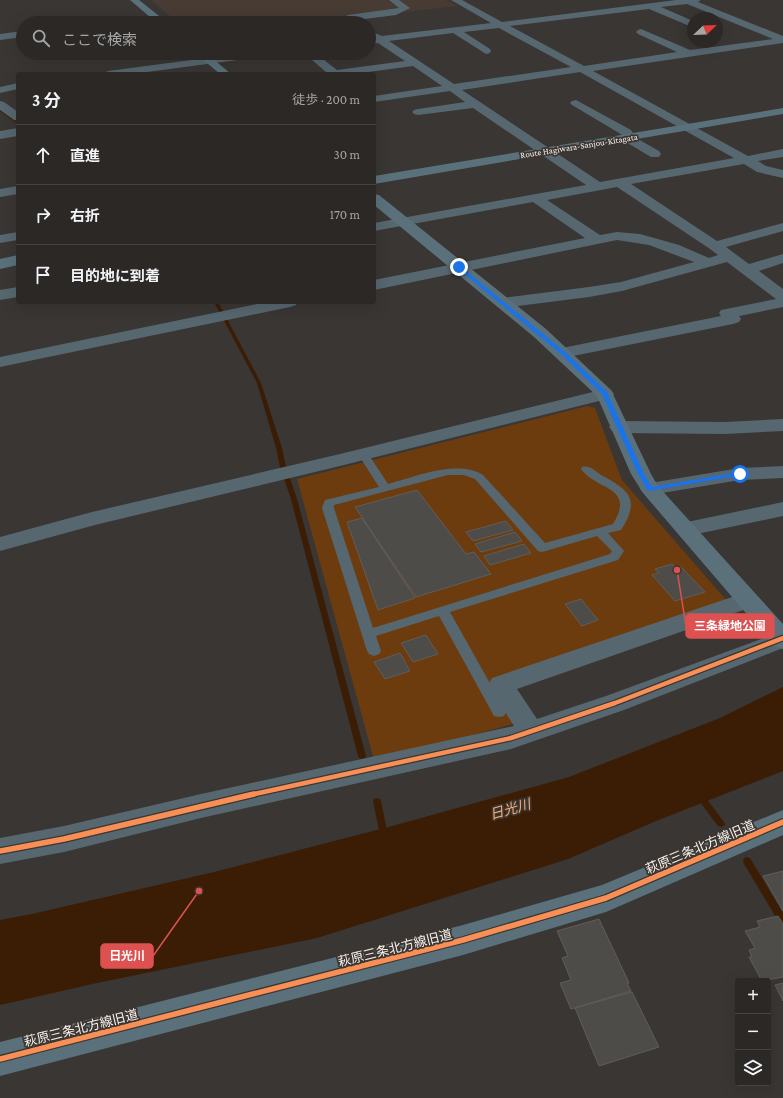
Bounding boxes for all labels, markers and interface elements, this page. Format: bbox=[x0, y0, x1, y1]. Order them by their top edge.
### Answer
north arrow bbox=[687, 12, 723, 48]
search box bbox=[16, 16, 376, 60]
icon: search bbox=[30, 27, 52, 49]
text: ここで検索 bbox=[62, 32, 137, 48]
text: 3 分 bbox=[32, 91, 61, 110]
text: 徒歩 · 200 m bbox=[292, 92, 360, 107]
street label: Route Hagiwara-Sanjou-Kitagata bbox=[520, 132, 639, 161]
icon: ahead bbox=[32, 144, 54, 166]
text: 30 m bbox=[334, 147, 360, 162]
text: 直進 bbox=[70, 148, 100, 164]
icon: right bbox=[32, 204, 54, 226]
text: 170 m bbox=[330, 207, 360, 222]
text: 右折 bbox=[70, 208, 100, 224]
route end bbox=[450, 258, 468, 276]
icon: arrive bbox=[32, 264, 54, 286]
text: 目的地に到着 bbox=[70, 268, 160, 284]
route start bbox=[731, 465, 749, 483]
callout: 三条緑地公園 bbox=[686, 614, 774, 638]
text: 三条緑地公園 bbox=[694, 619, 766, 633]
water label: 日光川 bbox=[488, 795, 534, 822]
street label: 萩原三条北方線旧道 bbox=[643, 817, 757, 877]
street label: 萩原三条北方線旧道 bbox=[336, 927, 454, 969]
callout: 日光川 bbox=[101, 944, 153, 968]
text: 日光川 bbox=[109, 949, 145, 963]
map controls bbox=[735, 978, 771, 1086]
button: + bbox=[735, 978, 771, 1014]
street label: 萩原三条北方線旧道 bbox=[22, 1007, 140, 1049]
button: − bbox=[735, 1014, 771, 1050]
button: layers bbox=[735, 1050, 771, 1086]

